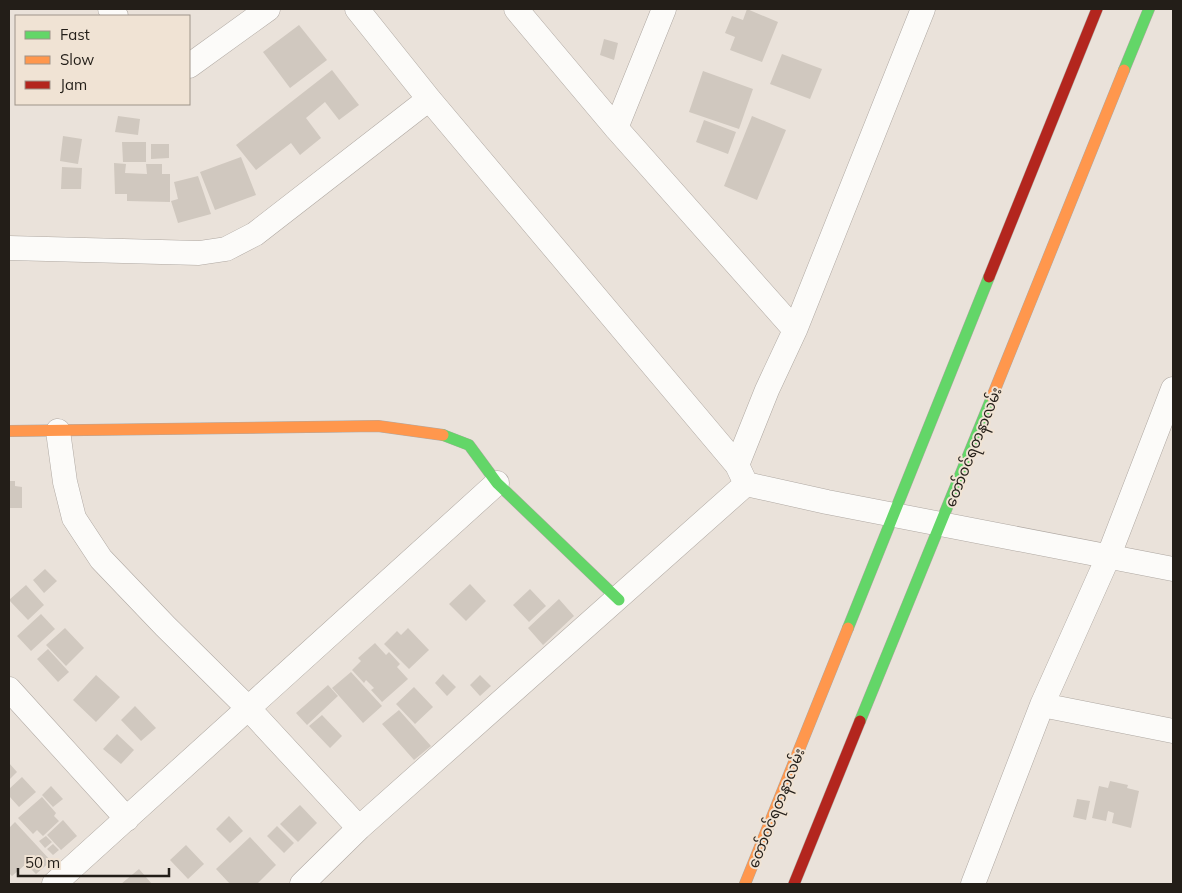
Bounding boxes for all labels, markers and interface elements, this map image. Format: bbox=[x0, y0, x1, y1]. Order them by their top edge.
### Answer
legend bbox=[15, 15, 190, 105]
text: Fast bbox=[60, 25, 90, 44]
text: Slow bbox=[60, 50, 94, 69]
text: Jam bbox=[60, 75, 87, 94]
street label: တော်ဝင်ရတနာလမ်း bbox=[940, 384, 1008, 511]
street label: တော်ဝင်ရတနာလမ်း bbox=[743, 745, 811, 872]
scale bar bbox=[18, 846, 169, 878]
text: 50 m bbox=[25, 853, 60, 872]

